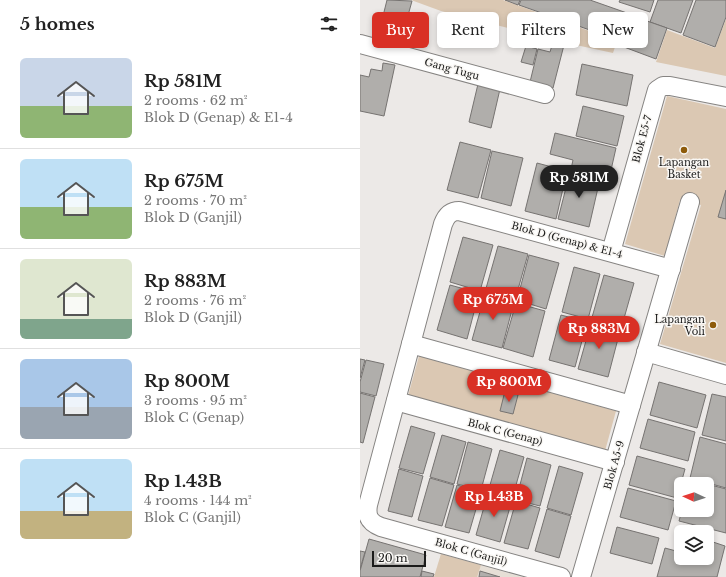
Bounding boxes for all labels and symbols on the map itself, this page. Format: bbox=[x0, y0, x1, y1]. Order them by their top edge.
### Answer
street label: Gang Tugu bbox=[423, 55, 481, 83]
street label: Blok E5-7 bbox=[629, 113, 655, 164]
marker: Lapangan Basket bbox=[679, 145, 689, 155]
place label: Lapangan Basket bbox=[659, 156, 709, 181]
pin: Rp 581M bbox=[542, 165, 616, 199]
street label: Blok D (Genap) & E1-4 bbox=[510, 219, 624, 261]
pin: Rp 675M bbox=[456, 287, 530, 321]
place label: Lapangan Voli bbox=[655, 313, 706, 338]
pin: Rp 883M bbox=[562, 316, 636, 350]
marker: Lapangan Voli bbox=[708, 320, 718, 330]
pin: Rp 800M bbox=[472, 369, 546, 403]
street label: Blok C (Genap) bbox=[466, 416, 544, 448]
street label: Blok A5-9 bbox=[601, 439, 627, 491]
north arrow bbox=[674, 477, 714, 517]
pin: Rp 1.43B bbox=[453, 484, 535, 518]
street label: Blok C (Ganjil) bbox=[433, 535, 509, 569]
scale bar bbox=[372, 549, 426, 568]

